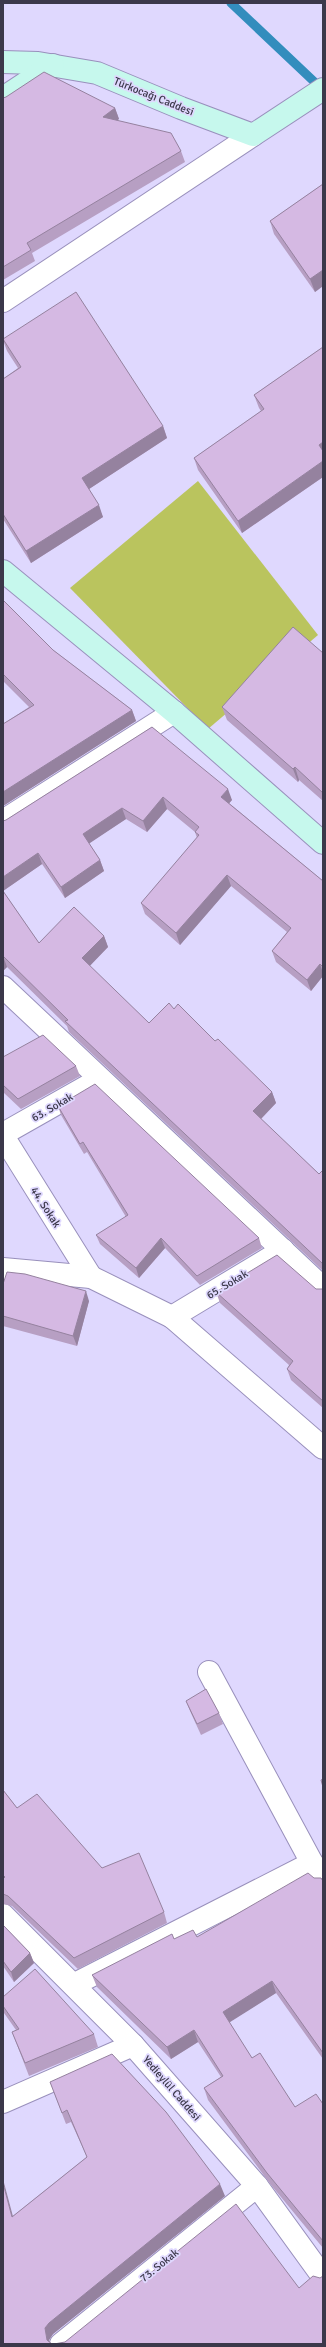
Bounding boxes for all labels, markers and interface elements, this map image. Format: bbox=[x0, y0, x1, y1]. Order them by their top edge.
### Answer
street label: Türkocağı Caddesi bbox=[112, 75, 196, 118]
street label: 63. Sokak bbox=[29, 1090, 76, 1124]
street label: 44. Sokak bbox=[28, 1185, 64, 1230]
street label: 65. Sokak bbox=[204, 1267, 251, 1302]
street label: Yedieylül Caddesi bbox=[140, 2053, 203, 2123]
street label: 73. Sokak bbox=[137, 2246, 182, 2285]

